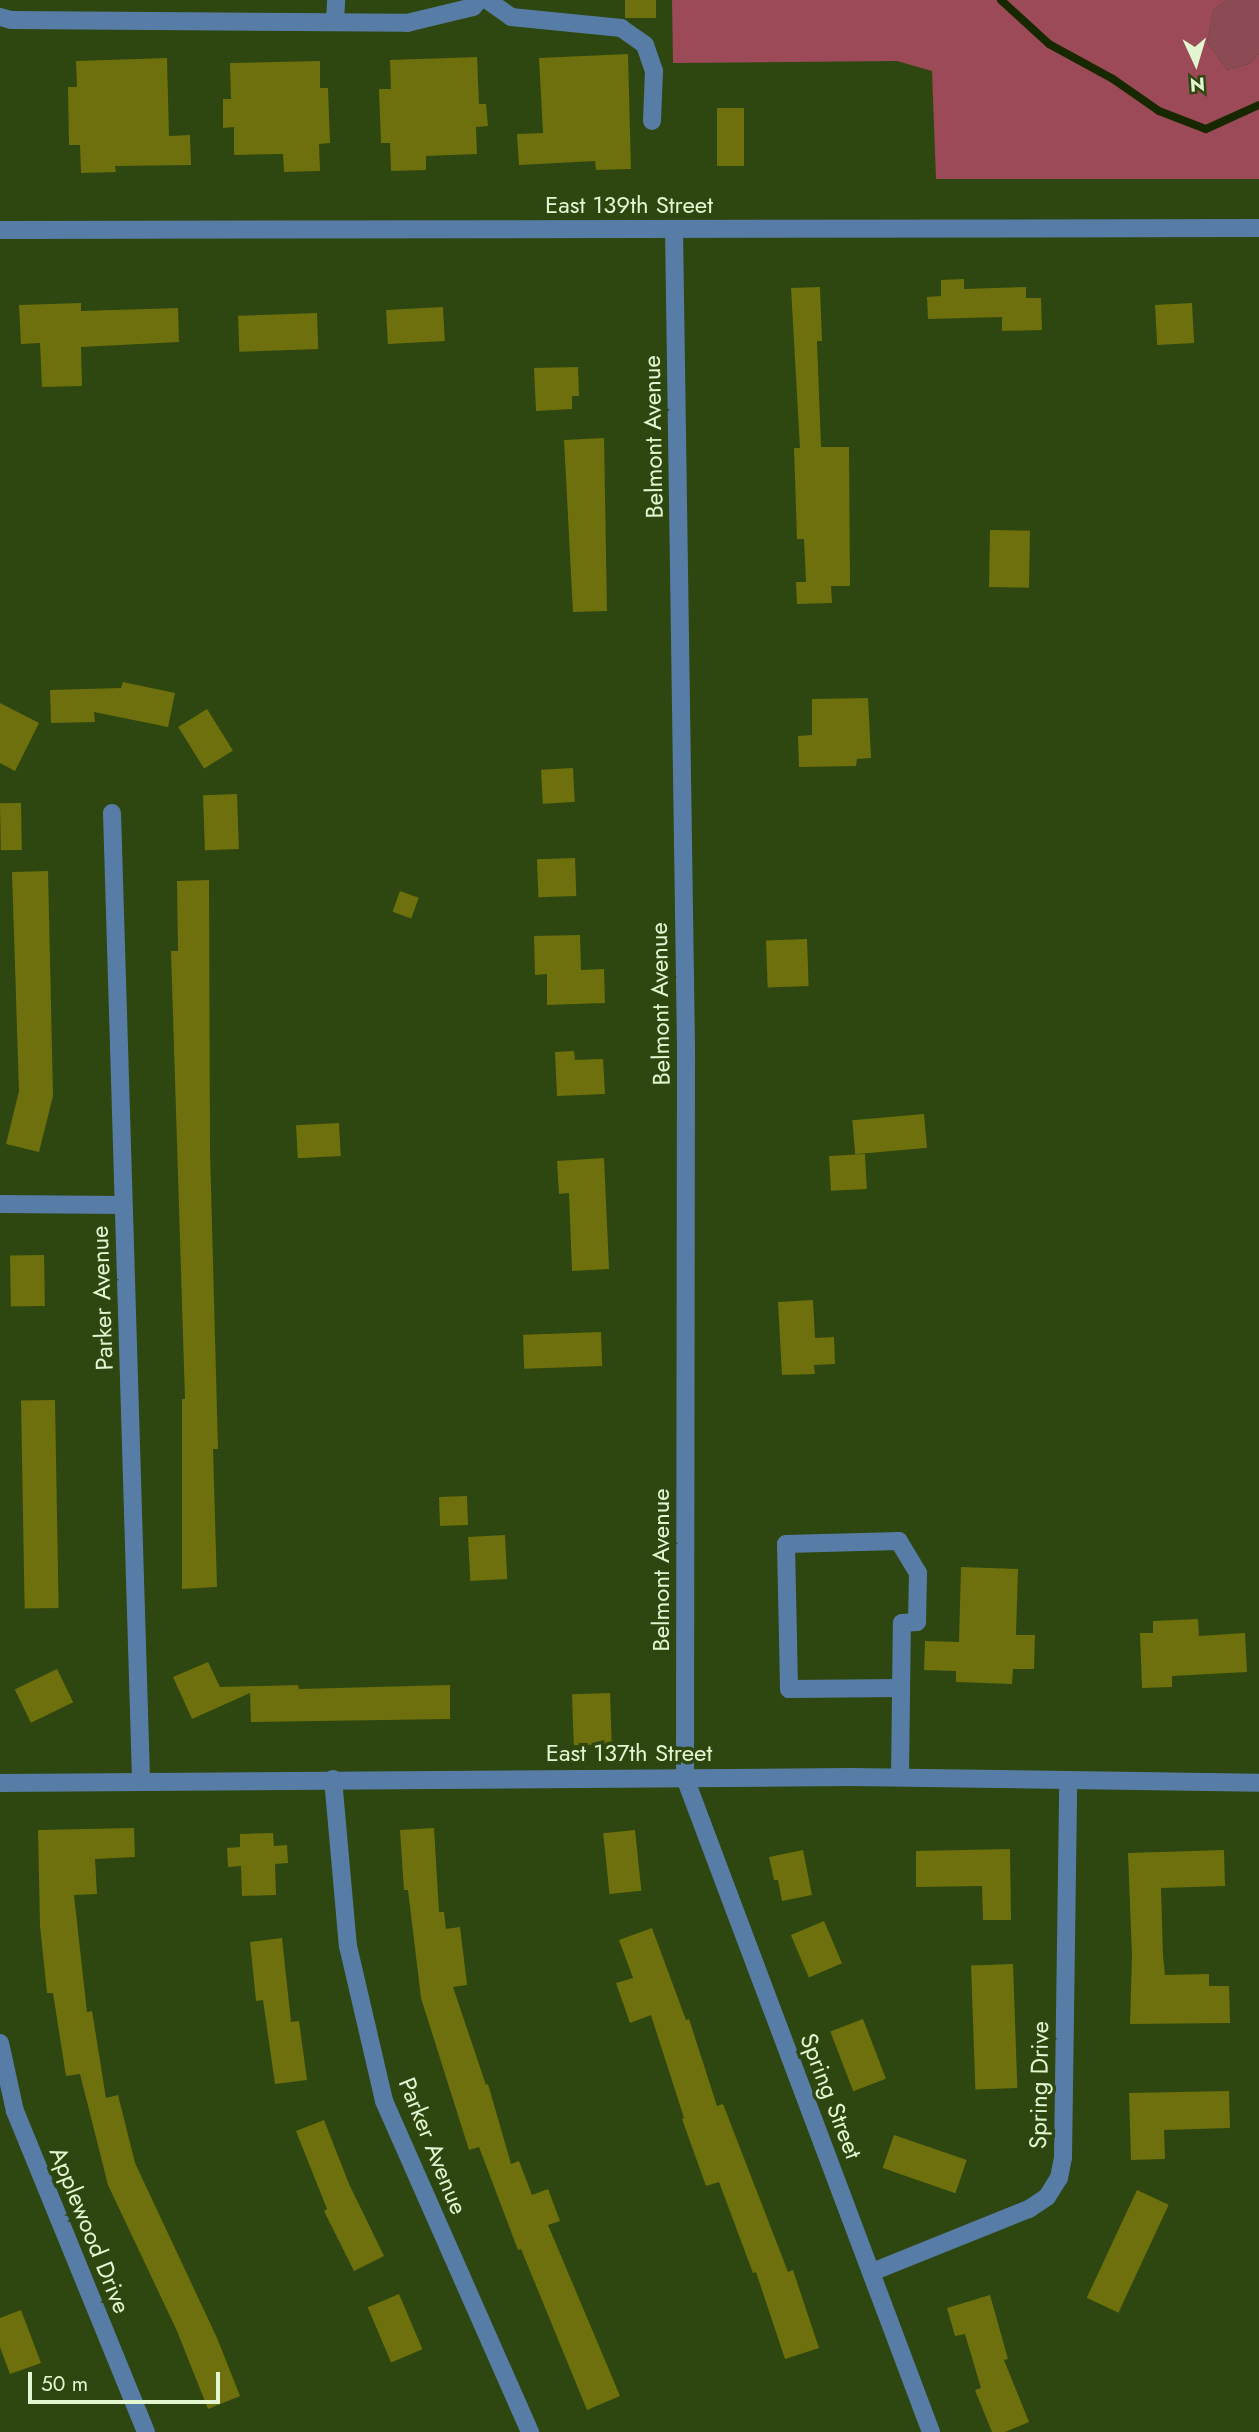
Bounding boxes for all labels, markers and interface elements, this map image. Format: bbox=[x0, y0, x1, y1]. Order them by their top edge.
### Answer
north arrow bbox=[1161, 28, 1231, 98]
text: N bbox=[1189, 70, 1206, 98]
street label: East 139th Street bbox=[545, 191, 713, 219]
street label: Belmont Avenue bbox=[637, 355, 669, 519]
street label: Belmont Avenue bbox=[644, 922, 676, 1086]
street label: Parker Avenue bbox=[85, 1225, 119, 1371]
street label: Belmont Avenue bbox=[647, 1488, 675, 1652]
street label: East 137th Street bbox=[546, 1739, 712, 1767]
street label: Spring Drive bbox=[1023, 2021, 1055, 2149]
street label: Spring Street bbox=[794, 2029, 868, 2163]
street label: Parker Avenue bbox=[392, 2073, 474, 2219]
street label: Applewood Drive bbox=[43, 2142, 137, 2318]
scale bar bbox=[32, 2358, 224, 2402]
text: 50 m bbox=[41, 2369, 88, 2399]

